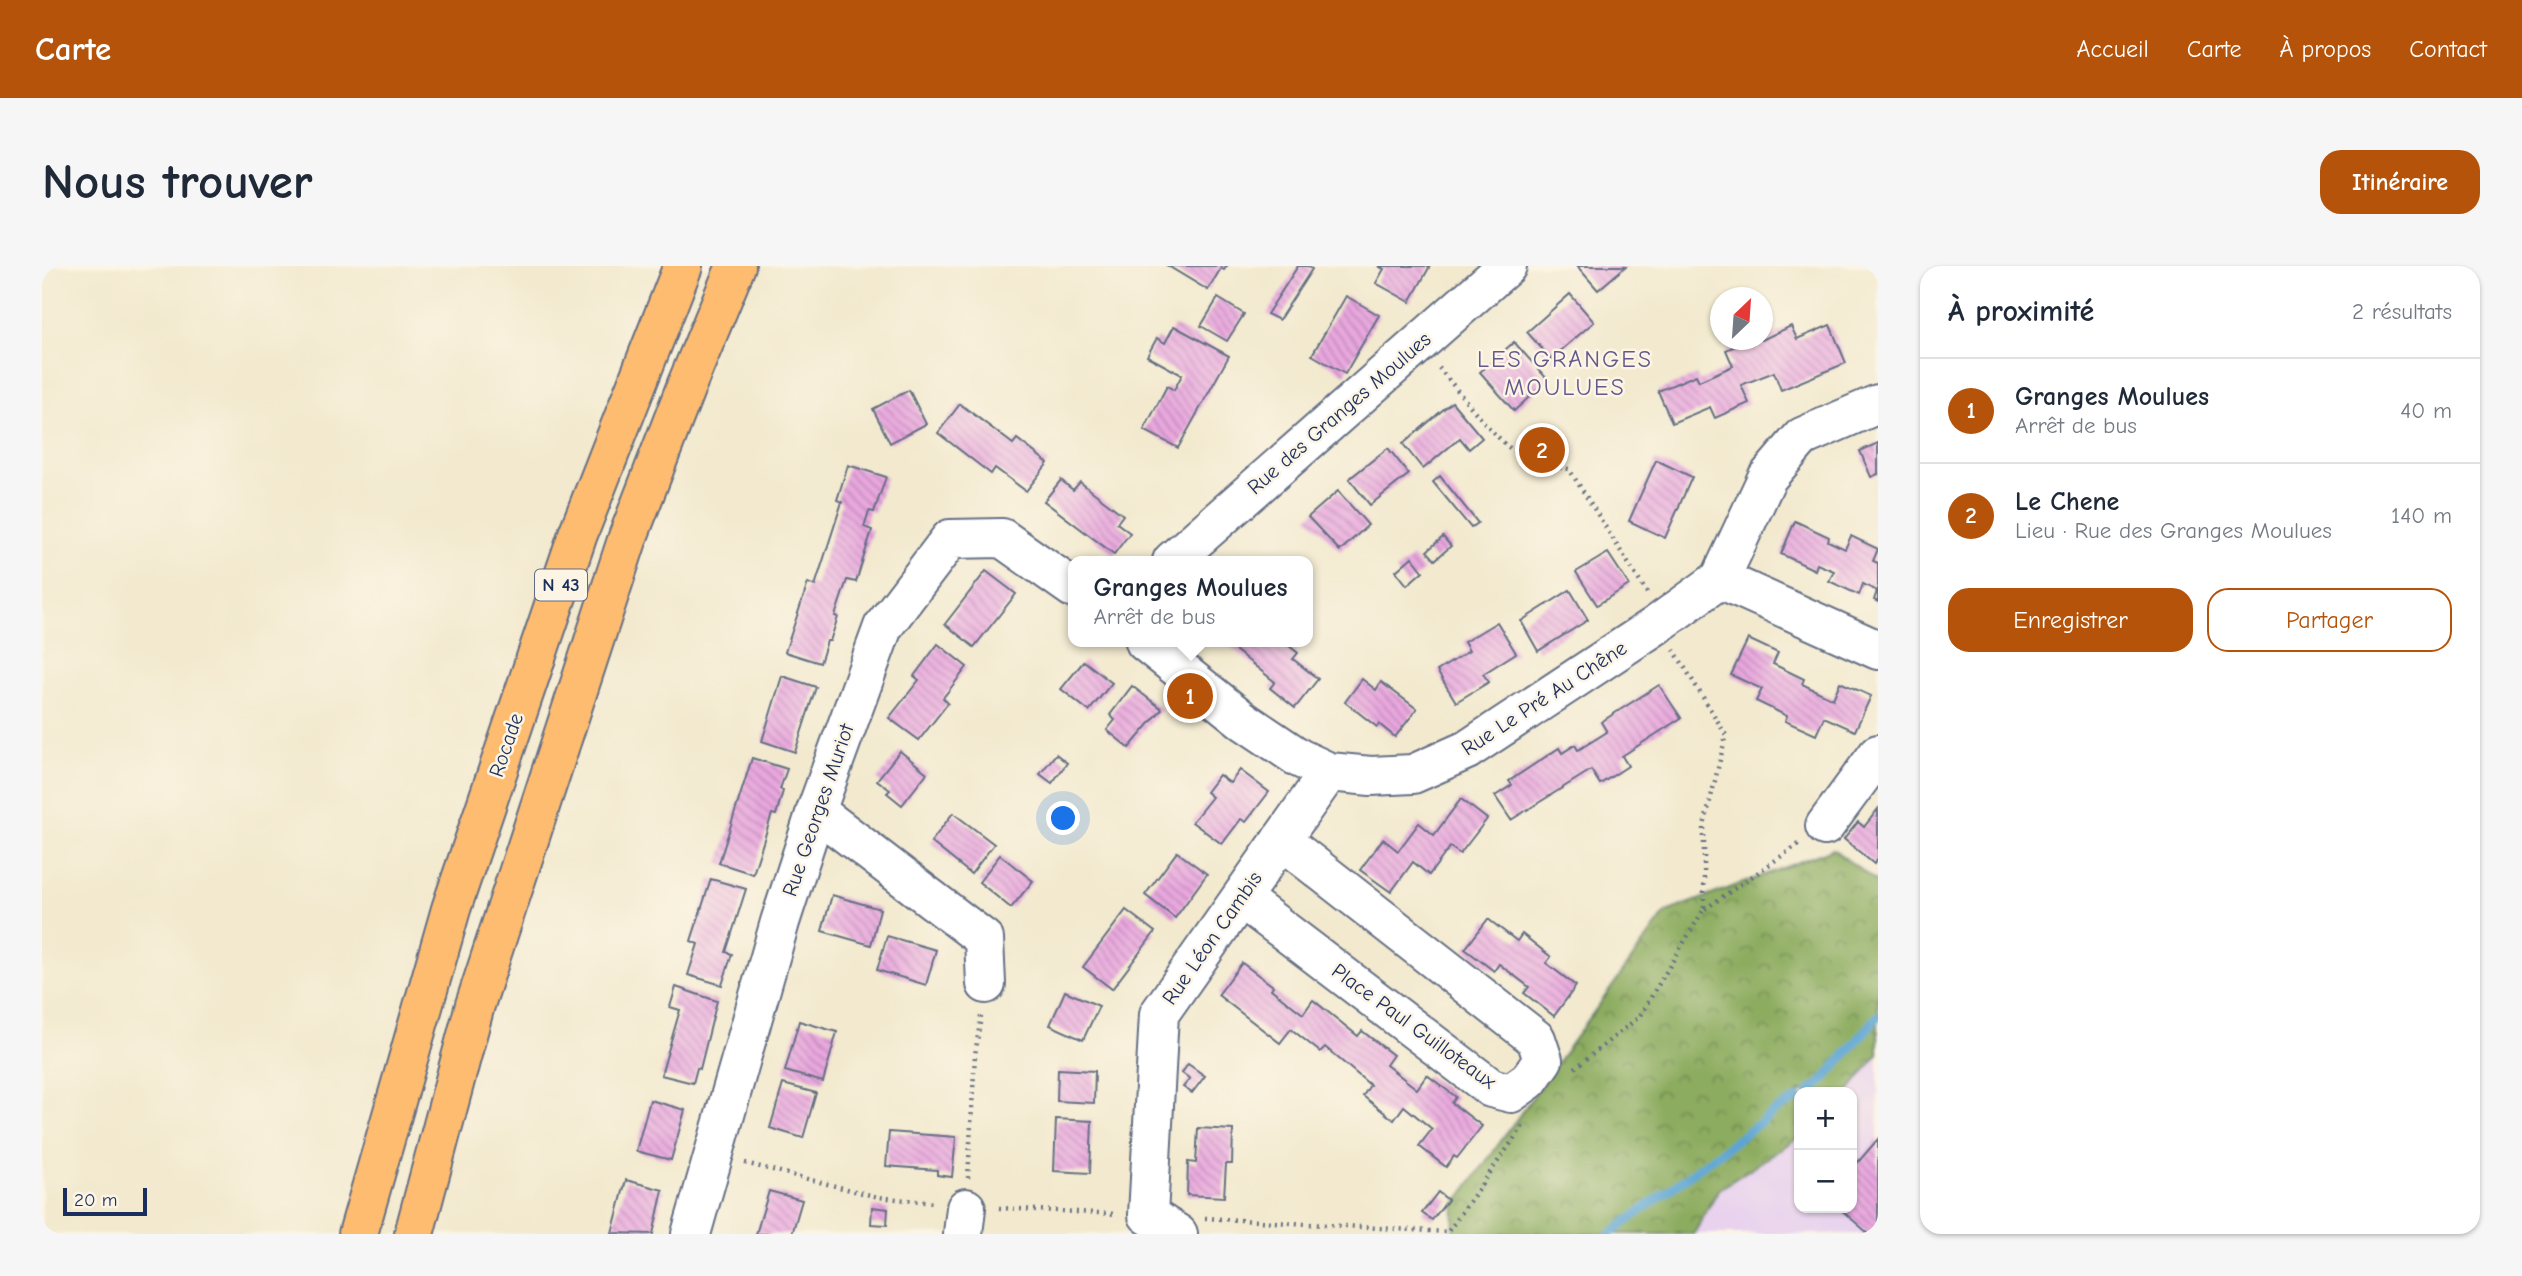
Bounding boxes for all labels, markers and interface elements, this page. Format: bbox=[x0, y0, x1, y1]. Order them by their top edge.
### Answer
text: Carte bbox=[35, 30, 111, 68]
text: Accueil bbox=[2077, 35, 2149, 63]
text: Carte bbox=[2187, 35, 2242, 63]
text: À propos bbox=[2280, 35, 2371, 63]
text: Contact bbox=[2409, 35, 2487, 63]
button: Itinéraire bbox=[2320, 150, 2480, 214]
text: Nous trouver bbox=[42, 154, 313, 210]
north arrow bbox=[1710, 287, 1773, 350]
text: À proximité bbox=[1948, 294, 2094, 329]
text: 2 résultats bbox=[2352, 298, 2452, 325]
street label: Rue des Granges Moulues bbox=[1242, 327, 1436, 499]
district label: LES GRANGES MOULUES bbox=[1477, 345, 1653, 401]
text: Granges Moulues bbox=[2015, 382, 2209, 412]
text: 1 bbox=[1966, 397, 1976, 424]
text: 40 m bbox=[2400, 397, 2452, 424]
text: Arrêt de bus bbox=[2015, 412, 2137, 439]
pin: 2 bbox=[1519, 424, 1565, 476]
text: Le Chene bbox=[2015, 487, 2119, 517]
text: 2 bbox=[1965, 502, 1977, 529]
text: 140 m bbox=[2391, 502, 2452, 529]
text: Lieu · Rue des Granges Moulues bbox=[2015, 517, 2332, 544]
popup bbox=[1068, 556, 1313, 647]
road number: N 43 bbox=[535, 570, 587, 600]
text: Granges Moulues bbox=[1094, 573, 1288, 603]
button: Enregistrer bbox=[1948, 588, 2193, 652]
button: Partager bbox=[2207, 588, 2452, 652]
text: Arrêt de bus bbox=[1094, 603, 1215, 630]
street label: Rue Le Pré Au Chêne bbox=[1457, 636, 1631, 760]
pin: 1 bbox=[1167, 670, 1213, 722]
street label: Rocade bbox=[484, 710, 528, 780]
street label: Rue Georges Muriot bbox=[777, 720, 859, 899]
your location bbox=[1046, 801, 1080, 835]
street label: Rue Léon Cambis bbox=[1157, 867, 1267, 1009]
street label: Place Paul Guilloteaux bbox=[1327, 958, 1501, 1094]
map controls bbox=[1794, 1087, 1857, 1213]
button: + bbox=[1794, 1087, 1857, 1150]
button: − bbox=[1794, 1150, 1857, 1213]
scale bar bbox=[63, 1185, 147, 1217]
text: 20 m bbox=[74, 1189, 118, 1211]

